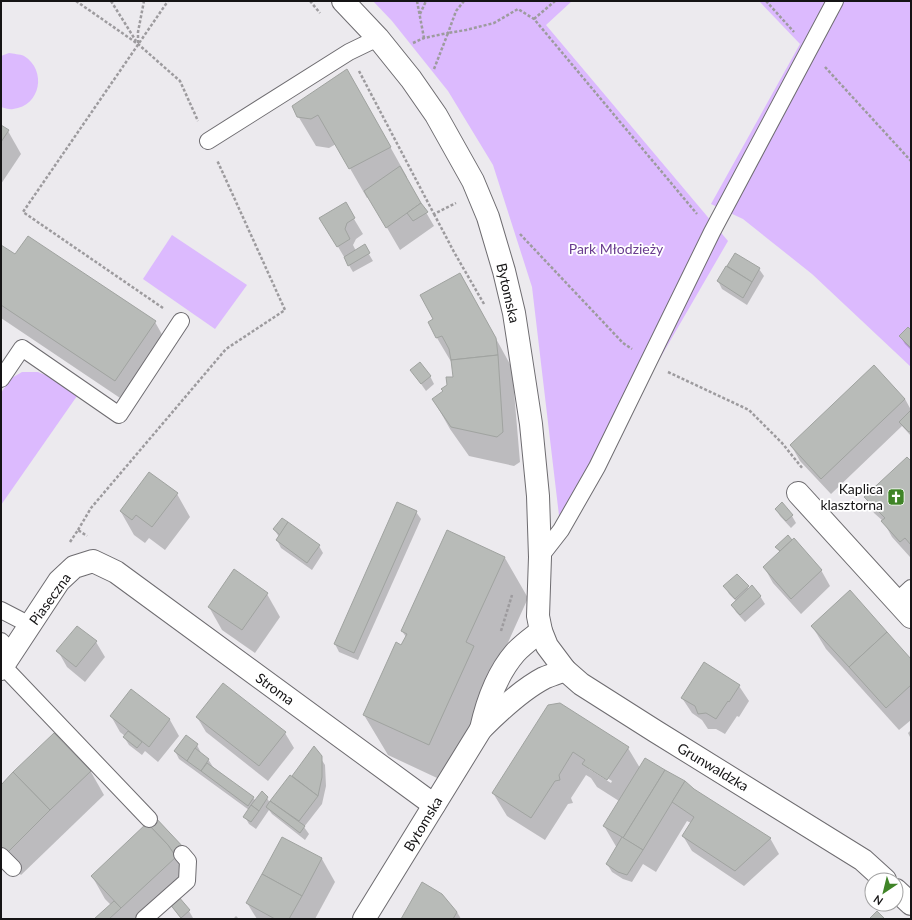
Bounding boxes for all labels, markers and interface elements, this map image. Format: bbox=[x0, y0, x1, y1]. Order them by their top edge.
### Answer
park label: Park Młodzieży bbox=[569, 240, 664, 257]
street label: Bytomska bbox=[493, 261, 524, 324]
place label: Kaplica klasztorna bbox=[820, 480, 883, 513]
church icon: Kaplica klasztorna bbox=[886, 487, 906, 507]
street label: Piaseczna bbox=[25, 569, 74, 628]
street label: Stroma bbox=[253, 669, 298, 708]
street label: Grunwaldzka bbox=[674, 739, 752, 795]
street label: Bytomska bbox=[400, 793, 445, 854]
north arrow bbox=[864, 872, 904, 912]
text: N bbox=[871, 893, 885, 908]

